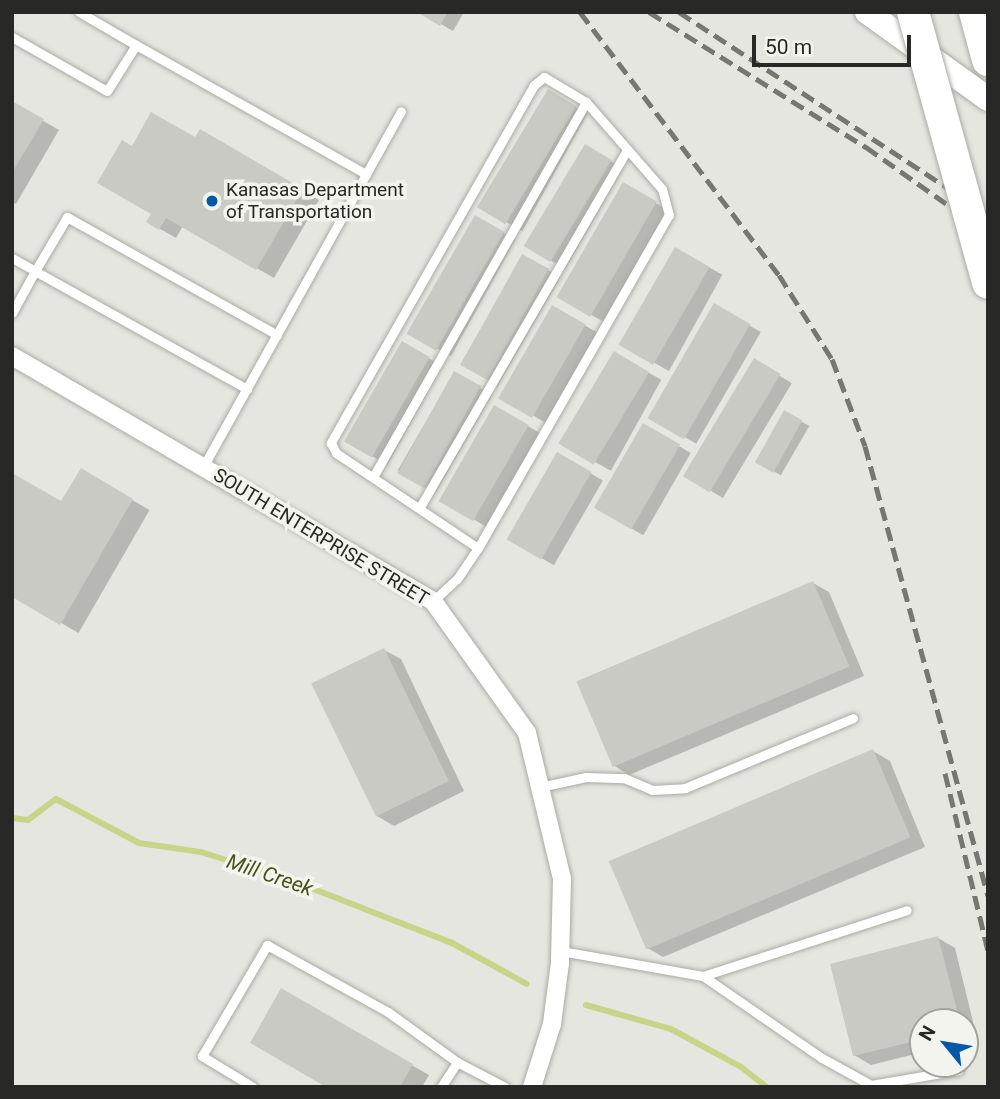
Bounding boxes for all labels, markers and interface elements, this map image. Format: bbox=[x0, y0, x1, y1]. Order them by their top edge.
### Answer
scale bar bbox=[755, 21, 914, 65]
text: 50 m bbox=[765, 35, 812, 59]
place label: Kanasas Department of Transportation bbox=[226, 179, 404, 223]
marker: Kanasas Department of Transportation bbox=[204, 193, 220, 209]
street label: SOUTH ENTERPRISE STREET bbox=[209, 464, 433, 610]
water label: Mill Creek bbox=[224, 848, 316, 902]
north arrow bbox=[909, 1008, 979, 1078]
text: N bbox=[914, 1022, 940, 1045]

